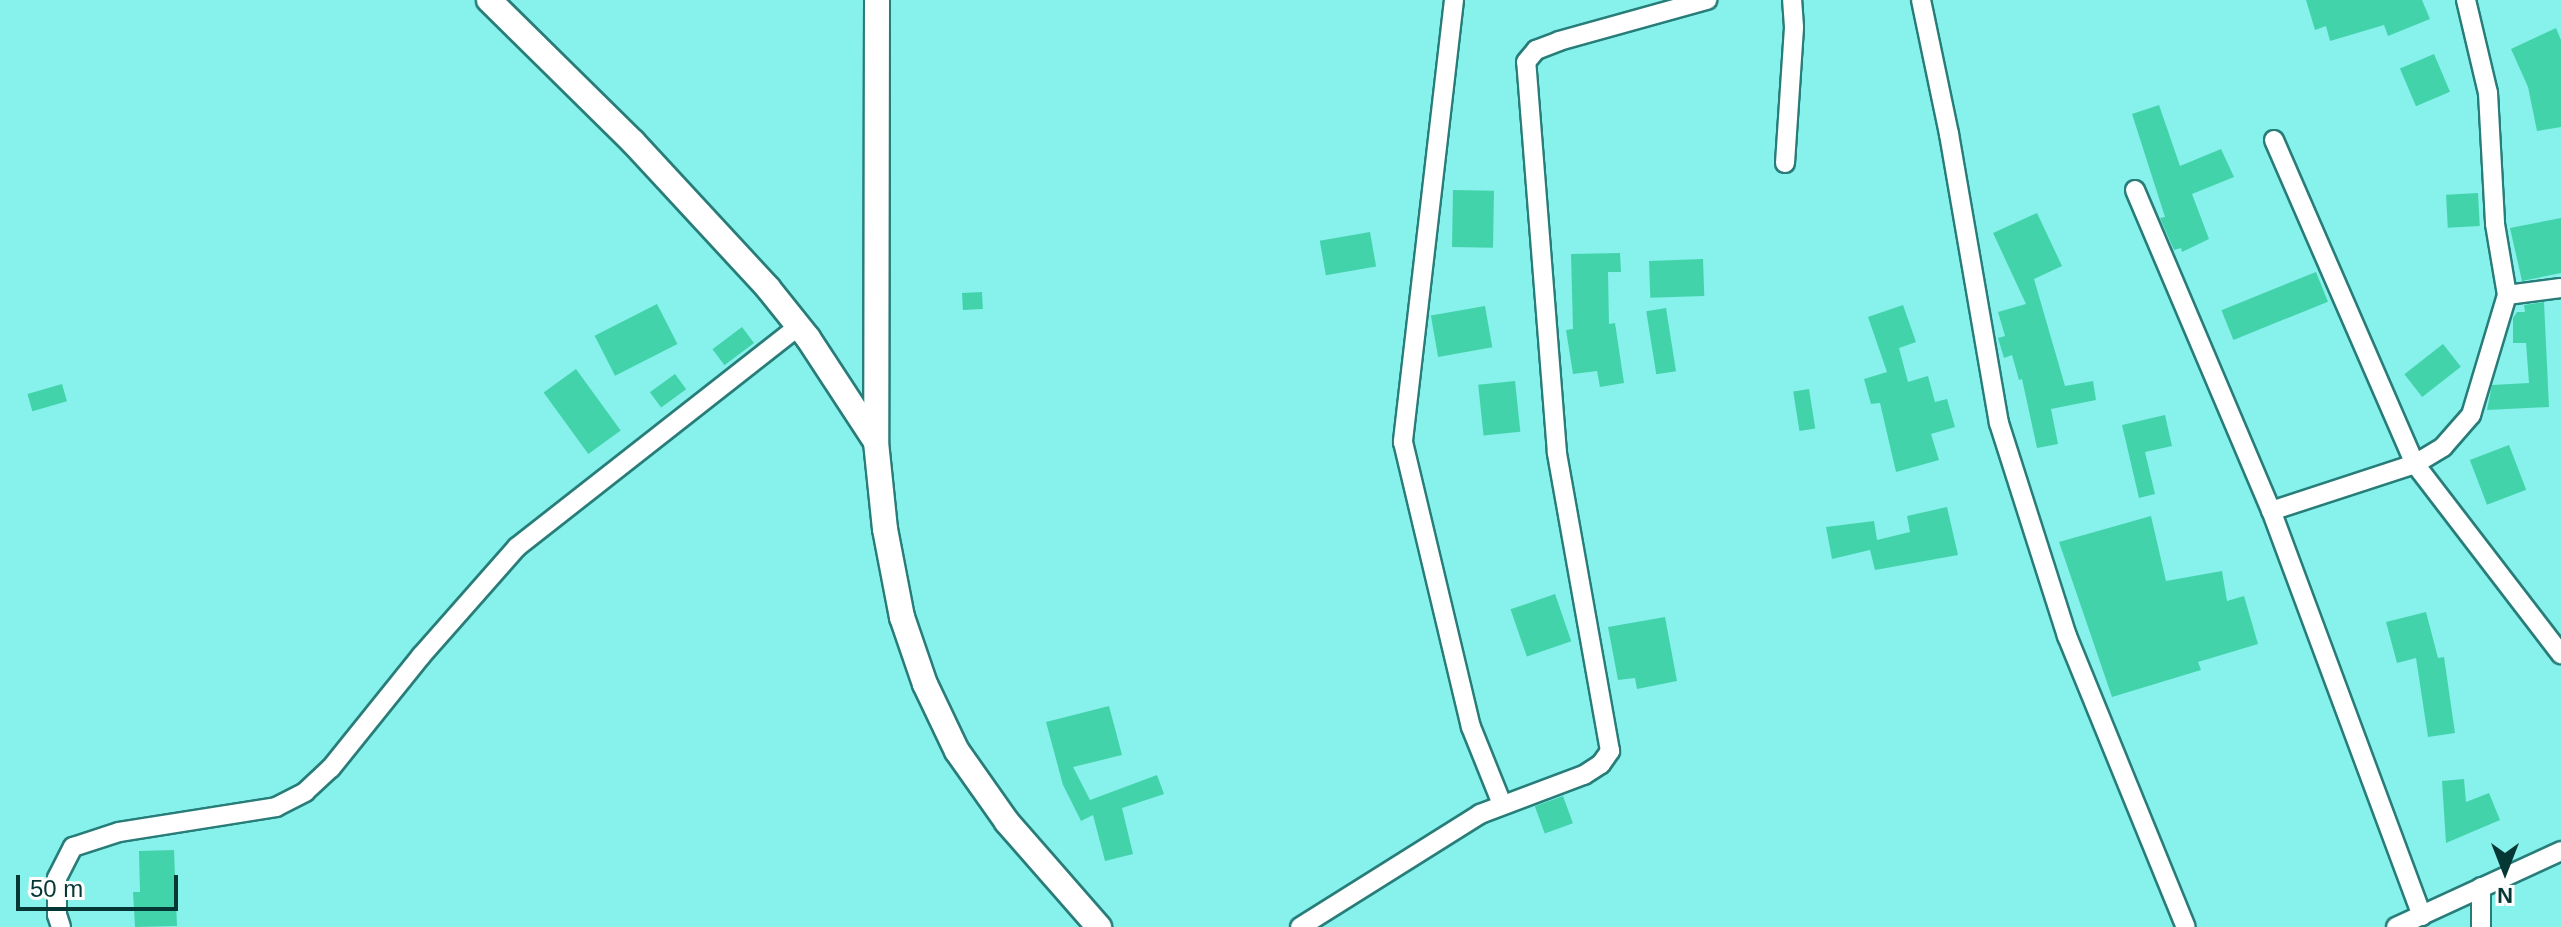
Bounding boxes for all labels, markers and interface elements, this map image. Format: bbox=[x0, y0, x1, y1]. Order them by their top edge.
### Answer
north arrow bbox=[2465, 831, 2545, 911]
scale bar bbox=[20, 859, 182, 909]
text: 50 m bbox=[30, 875, 83, 902]
text: N bbox=[2497, 883, 2513, 908]

